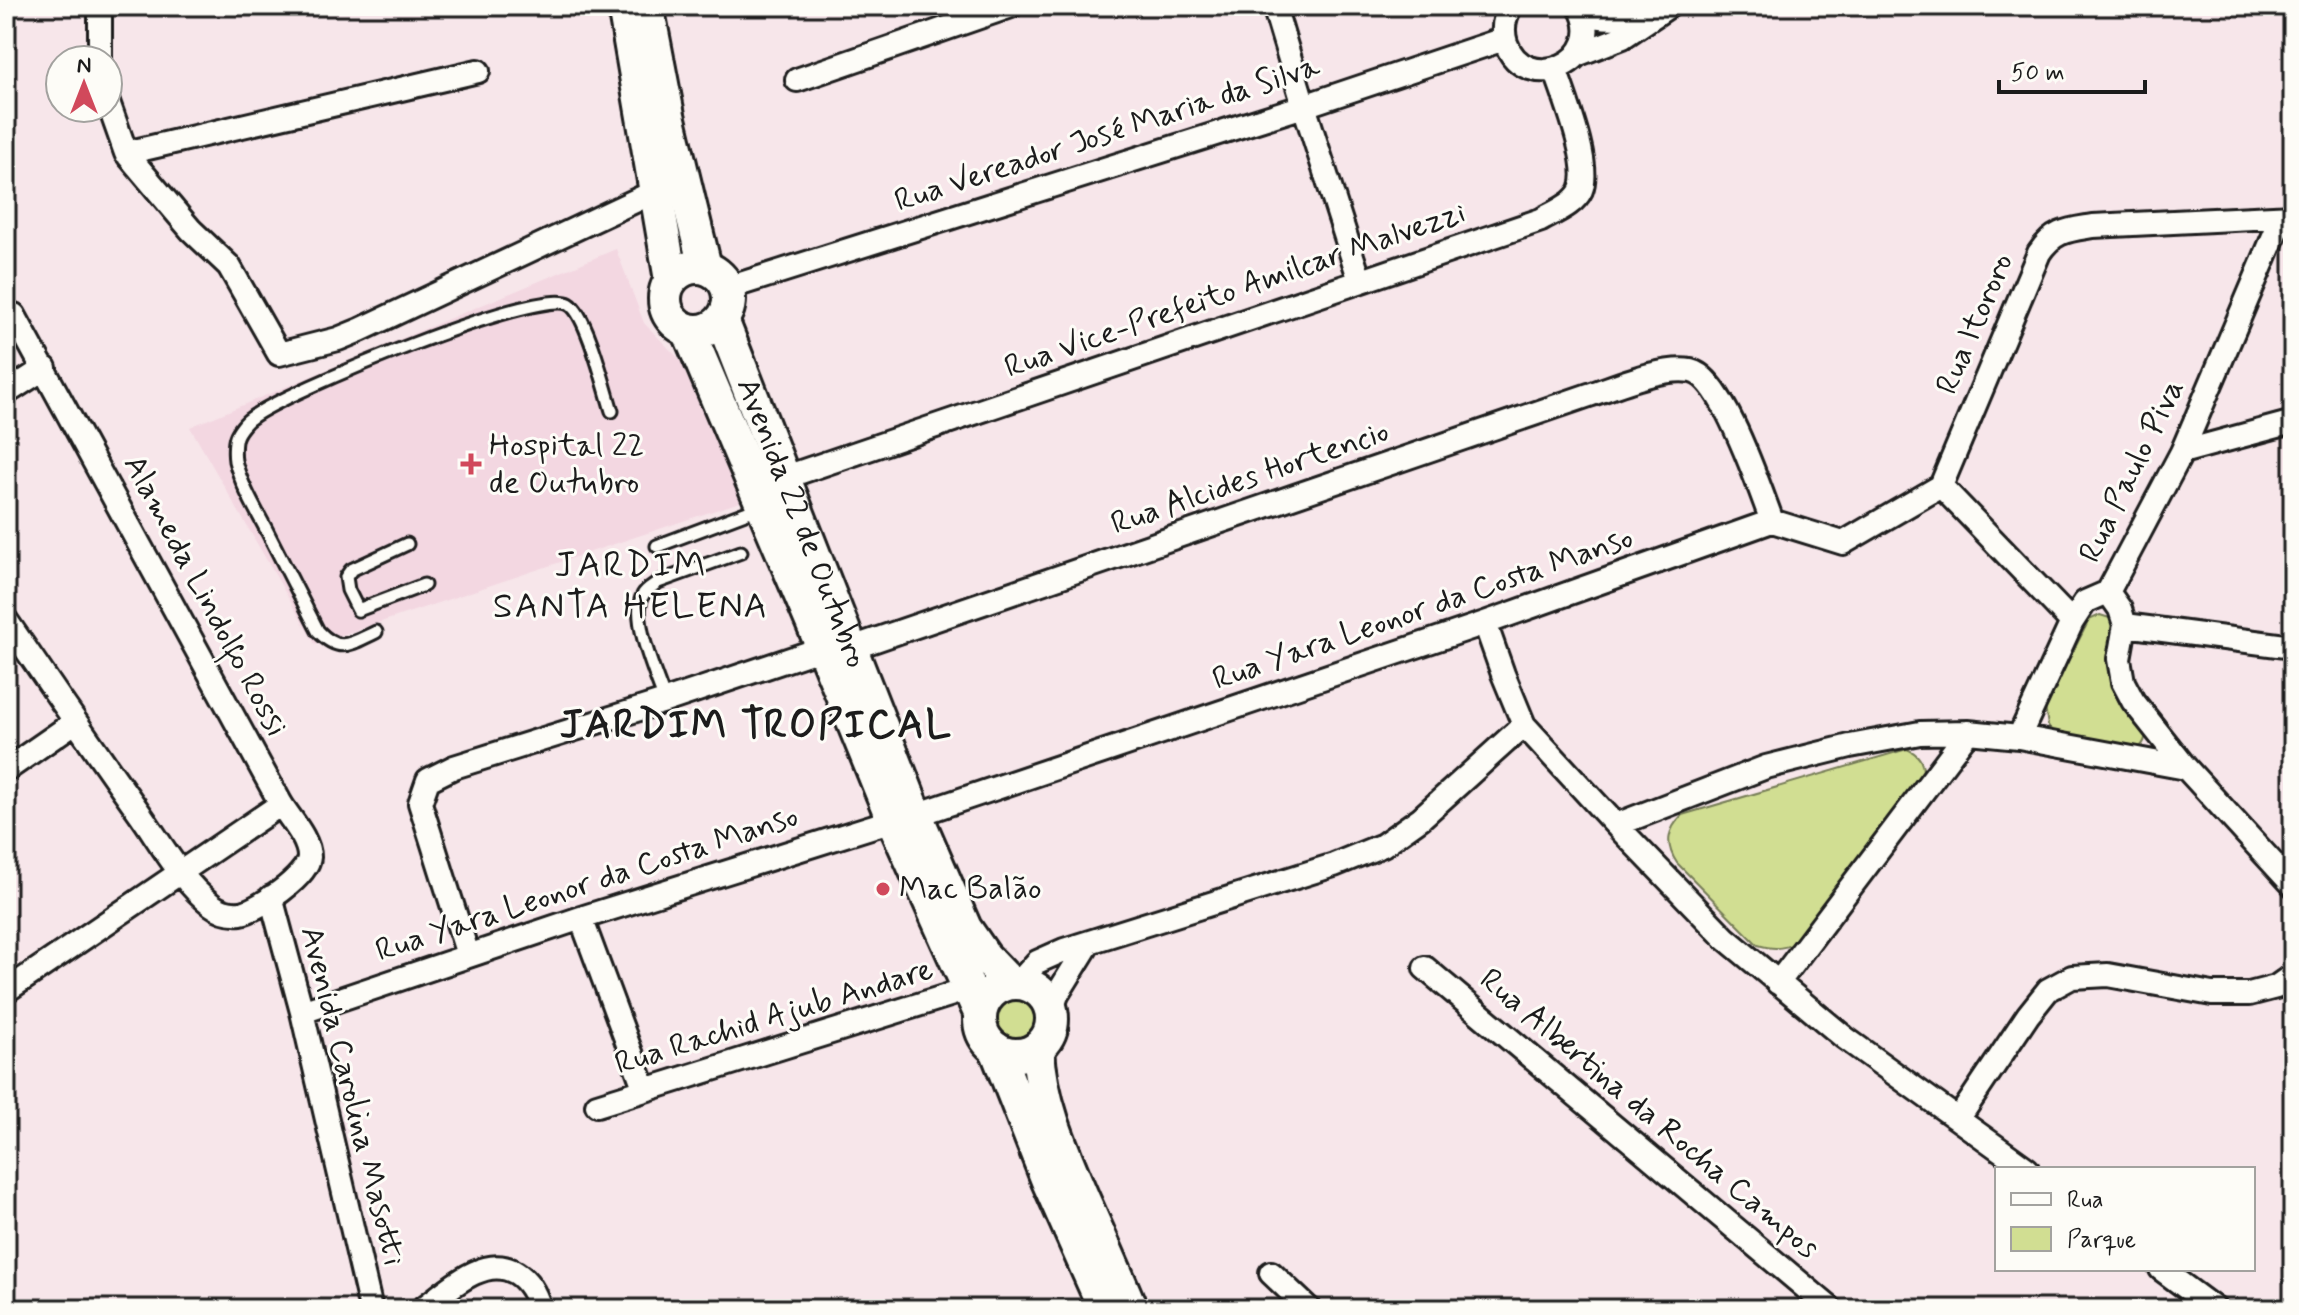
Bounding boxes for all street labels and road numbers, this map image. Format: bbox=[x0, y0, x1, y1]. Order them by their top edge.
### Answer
street label: Rua Vereador José Maria da Silva bbox=[889, 45, 1326, 223]
street label: Rua Vice-Prefeito Amilcar Malvezzi bbox=[999, 191, 1471, 389]
street label: Rua Itororo bbox=[1926, 247, 2024, 401]
street label: Avenida 22 de Outubro bbox=[726, 372, 877, 674]
street label: Rua Paulo Piva bbox=[2069, 372, 2195, 570]
street label: Rua Alcides Hortencio bbox=[1105, 411, 1395, 545]
street label: Alameda Lindolfo Rossi bbox=[111, 448, 297, 745]
street label: Rua Yara Leonor da Costa Manso bbox=[1207, 517, 1639, 701]
street label: Rua Yara Leonor da Costa Manso bbox=[370, 796, 804, 972]
street label: Avenida Carolina Masotti bbox=[290, 922, 414, 1270]
street label: Rua Rachid Ajub Andare bbox=[610, 949, 938, 1085]
street label: Rua Albertina da Rocha Campos bbox=[1470, 959, 1828, 1269]

